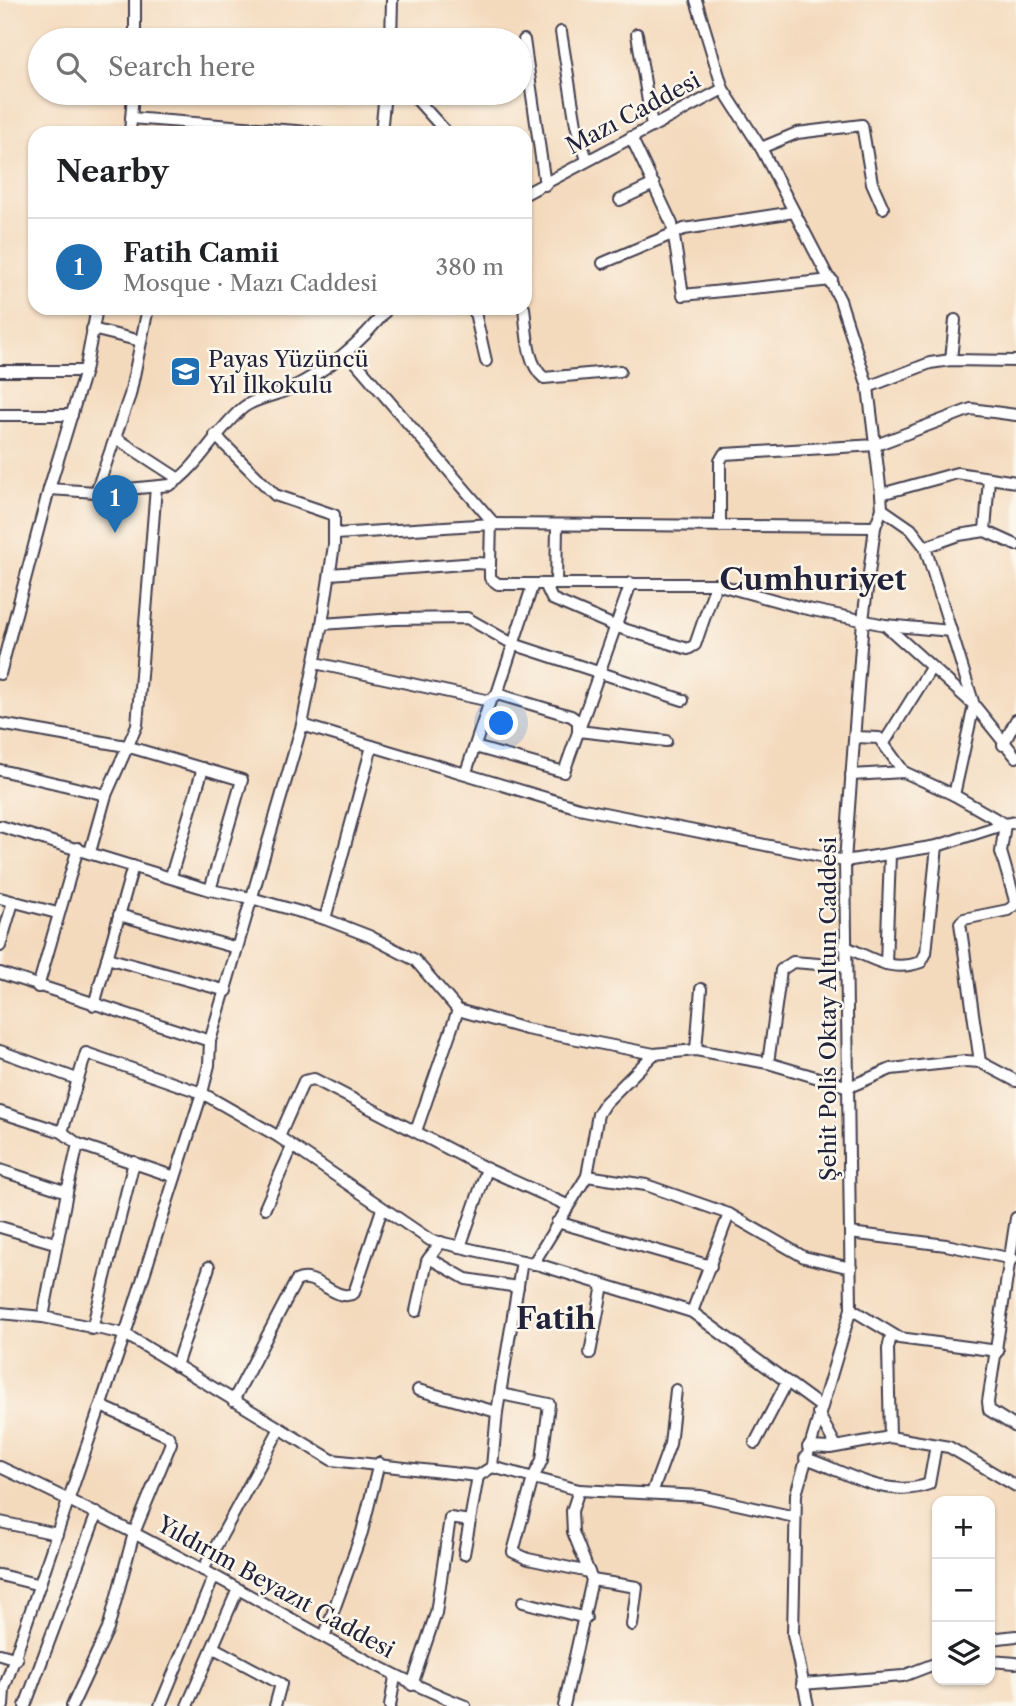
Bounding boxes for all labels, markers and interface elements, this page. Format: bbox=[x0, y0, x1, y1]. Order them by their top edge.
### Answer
search box bbox=[28, 28, 532, 105]
icon: search bbox=[52, 48, 90, 86]
text: Search here bbox=[108, 51, 255, 83]
street label: Mazı Caddesi bbox=[561, 66, 705, 160]
text: Nearby bbox=[56, 153, 169, 190]
text: Fatih Camii bbox=[123, 237, 279, 269]
text: 1 bbox=[74, 253, 84, 281]
text: 380 m bbox=[436, 253, 504, 281]
text: Mosque · Mazı Caddesi bbox=[123, 269, 377, 297]
place label: Payas Yüzüncü Yıl İlkokulu bbox=[207, 345, 368, 399]
school or university icon: Payas Yüzüncü Yıl İlkokulu bbox=[168, 355, 202, 389]
pin: 1 bbox=[92, 475, 138, 533]
district label: Cumhuriyet bbox=[719, 561, 907, 598]
your location bbox=[484, 706, 518, 740]
street label: Şehit Polis Oktay Altun Caddesi bbox=[814, 837, 842, 1181]
district label: Fatih bbox=[516, 1300, 596, 1337]
map controls bbox=[932, 1496, 995, 1685]
button: + bbox=[932, 1496, 995, 1559]
street label: Yıldırım Beyazıt Caddesi bbox=[152, 1510, 400, 1664]
button: − bbox=[932, 1559, 995, 1622]
button: layers bbox=[932, 1622, 995, 1685]

